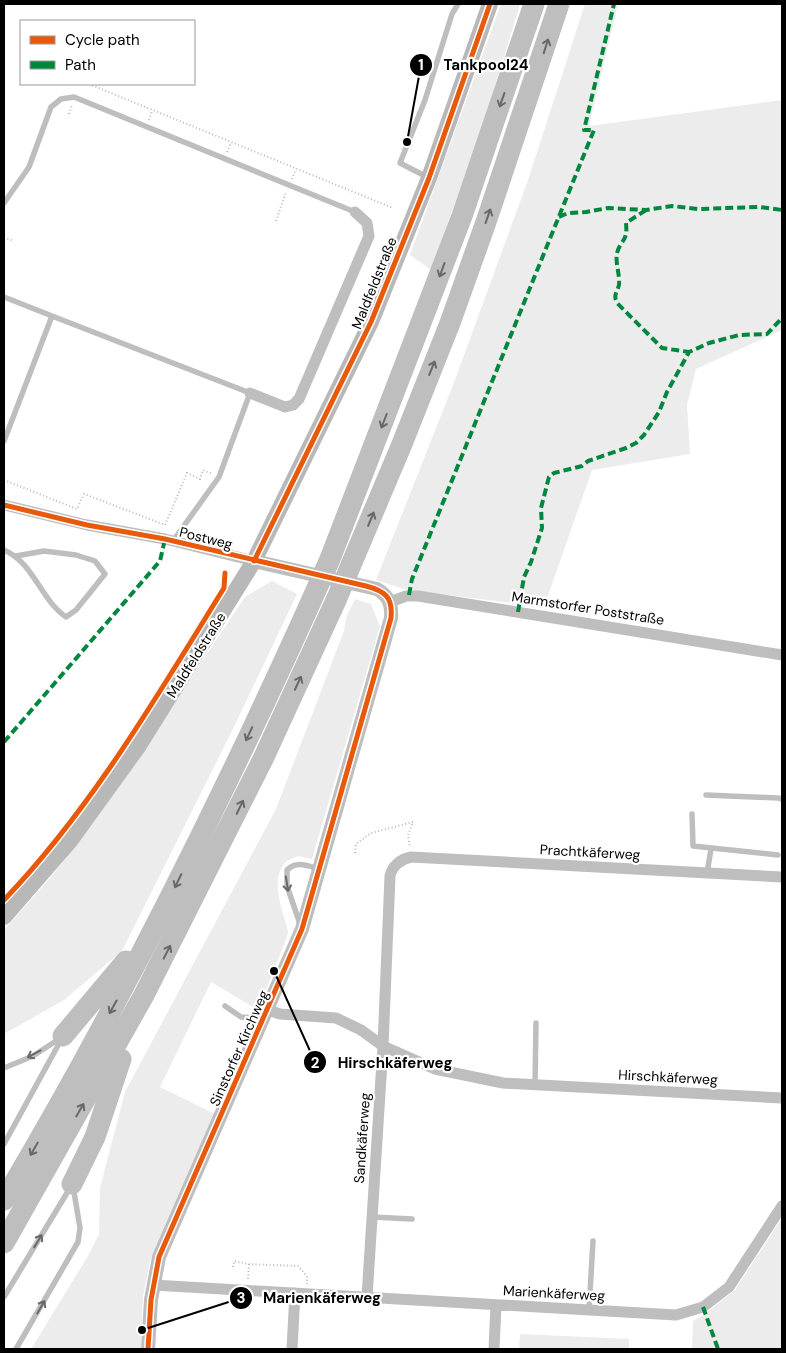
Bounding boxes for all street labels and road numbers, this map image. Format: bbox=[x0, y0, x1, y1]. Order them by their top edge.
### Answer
street label: Maldfeldstraße bbox=[347, 234, 401, 332]
street label: Postweg bbox=[177, 523, 235, 553]
street label: Marmstorfer Poststraße bbox=[510, 587, 666, 629]
street label: Maldfeldstraße bbox=[162, 609, 230, 701]
street label: Prachtkäferweg bbox=[539, 840, 641, 864]
street label: Sinstorfer Kirchweg bbox=[205, 987, 273, 1109]
street label: Hirschkäferweg bbox=[618, 1065, 718, 1089]
street label: Sandkäferweg bbox=[350, 1092, 374, 1184]
street label: Marienkäferweg bbox=[502, 1281, 606, 1305]

